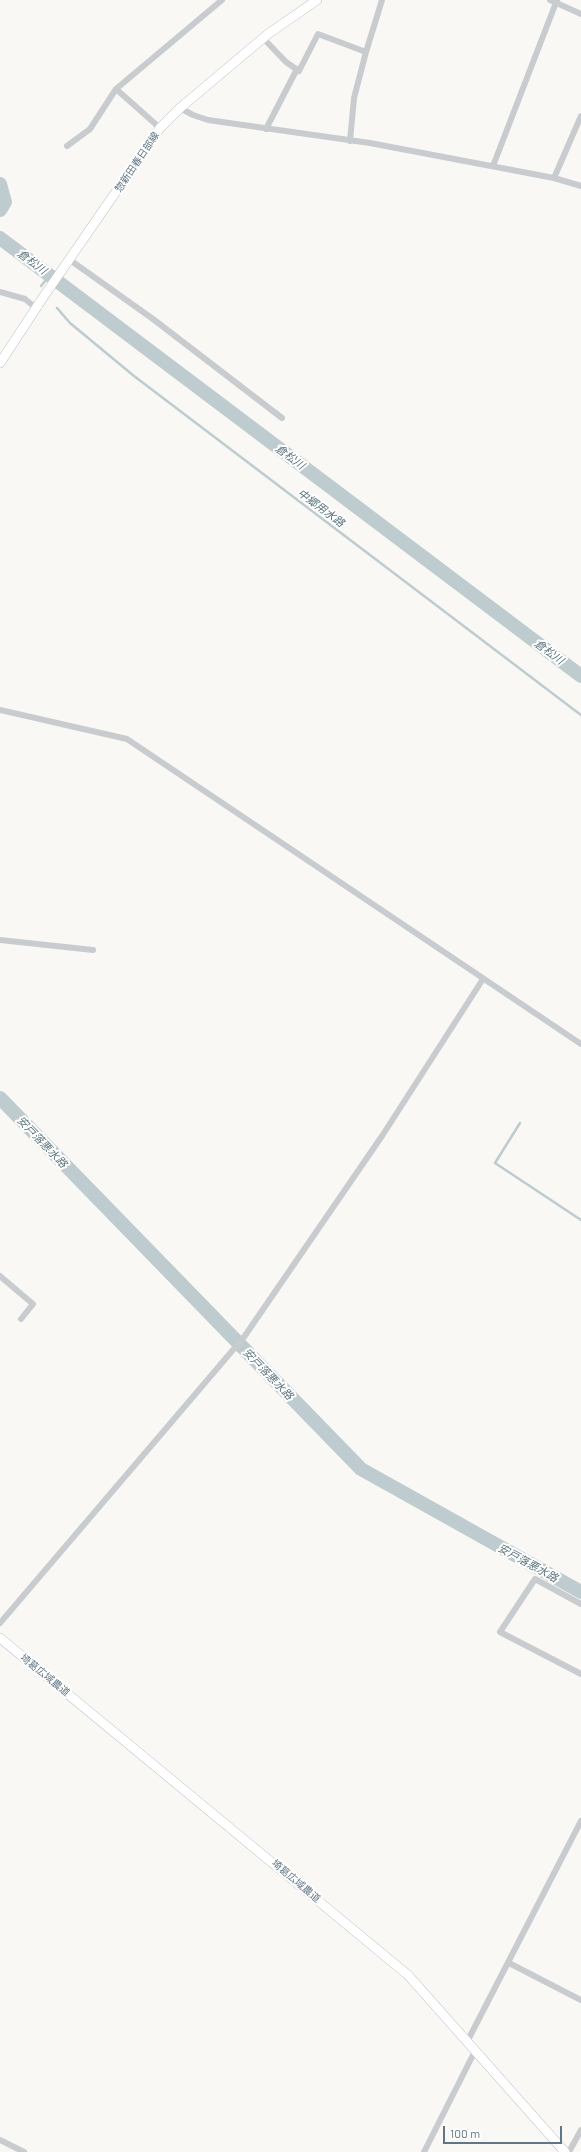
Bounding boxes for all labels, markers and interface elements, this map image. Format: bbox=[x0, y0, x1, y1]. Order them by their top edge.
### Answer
street label: 惣新田春日部線 bbox=[112, 130, 162, 194]
water label: 倉松川 bbox=[15, 247, 49, 277]
water label: 倉松川 bbox=[273, 442, 307, 472]
water label: 中郷用水路 bbox=[295, 486, 347, 530]
water label: 倉松川 bbox=[532, 637, 566, 667]
water label: 安戸落悪水路 bbox=[14, 1114, 70, 1170]
water label: 安戸落悪水路 bbox=[240, 1346, 296, 1402]
water label: 安戸落悪水路 bbox=[496, 1541, 560, 1585]
street label: 埼葛広域農道 bbox=[18, 1651, 72, 1699]
street label: 埼葛広域農道 bbox=[269, 1857, 323, 1905]
scale bar bbox=[445, 2118, 564, 2144]
text: 100 m bbox=[450, 2126, 480, 2140]

